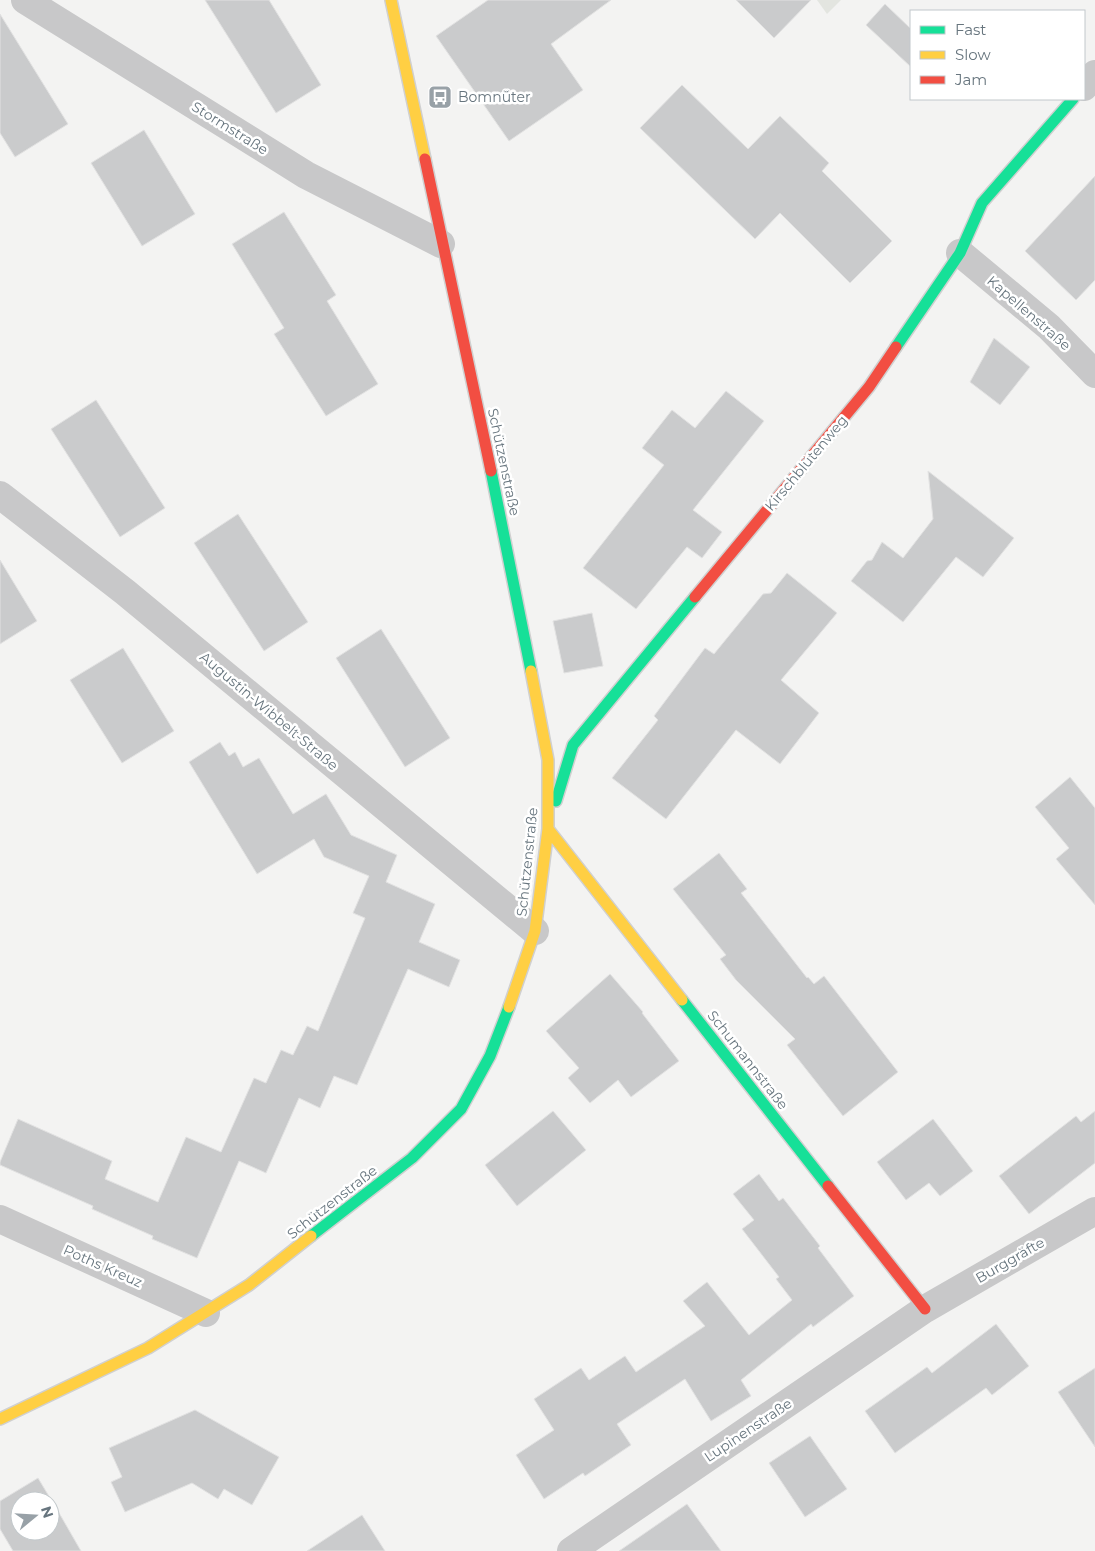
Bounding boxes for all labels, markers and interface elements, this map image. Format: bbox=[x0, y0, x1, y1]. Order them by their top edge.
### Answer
legend bbox=[910, 10, 1085, 100]
text: Fast bbox=[955, 20, 986, 39]
text: Slow bbox=[955, 45, 991, 64]
text: Jam bbox=[954, 70, 987, 89]
bus stop icon: Bomnüter bbox=[427, 84, 453, 110]
place label: Bomnüter bbox=[458, 88, 531, 106]
street label: Stormstraße bbox=[188, 97, 272, 159]
street label: Kapellenstraße bbox=[983, 272, 1075, 354]
street label: Schützenstraße bbox=[484, 407, 524, 517]
street label: Kirschblütenweg bbox=[761, 411, 851, 515]
street label: Augustin-Wibbelt-Straße bbox=[196, 648, 342, 774]
street label: Schützenstraße bbox=[512, 807, 542, 917]
street label: Schumannstraße bbox=[704, 1007, 792, 1113]
street label: Schützenstraße bbox=[283, 1161, 381, 1243]
street label: Burggräfte bbox=[972, 1233, 1048, 1287]
street label: Poths Kreuz bbox=[61, 1241, 145, 1291]
street label: Lupinenstraße bbox=[701, 1394, 795, 1466]
north arrow bbox=[10, 1491, 60, 1541]
text: N bbox=[37, 1504, 58, 1520]

